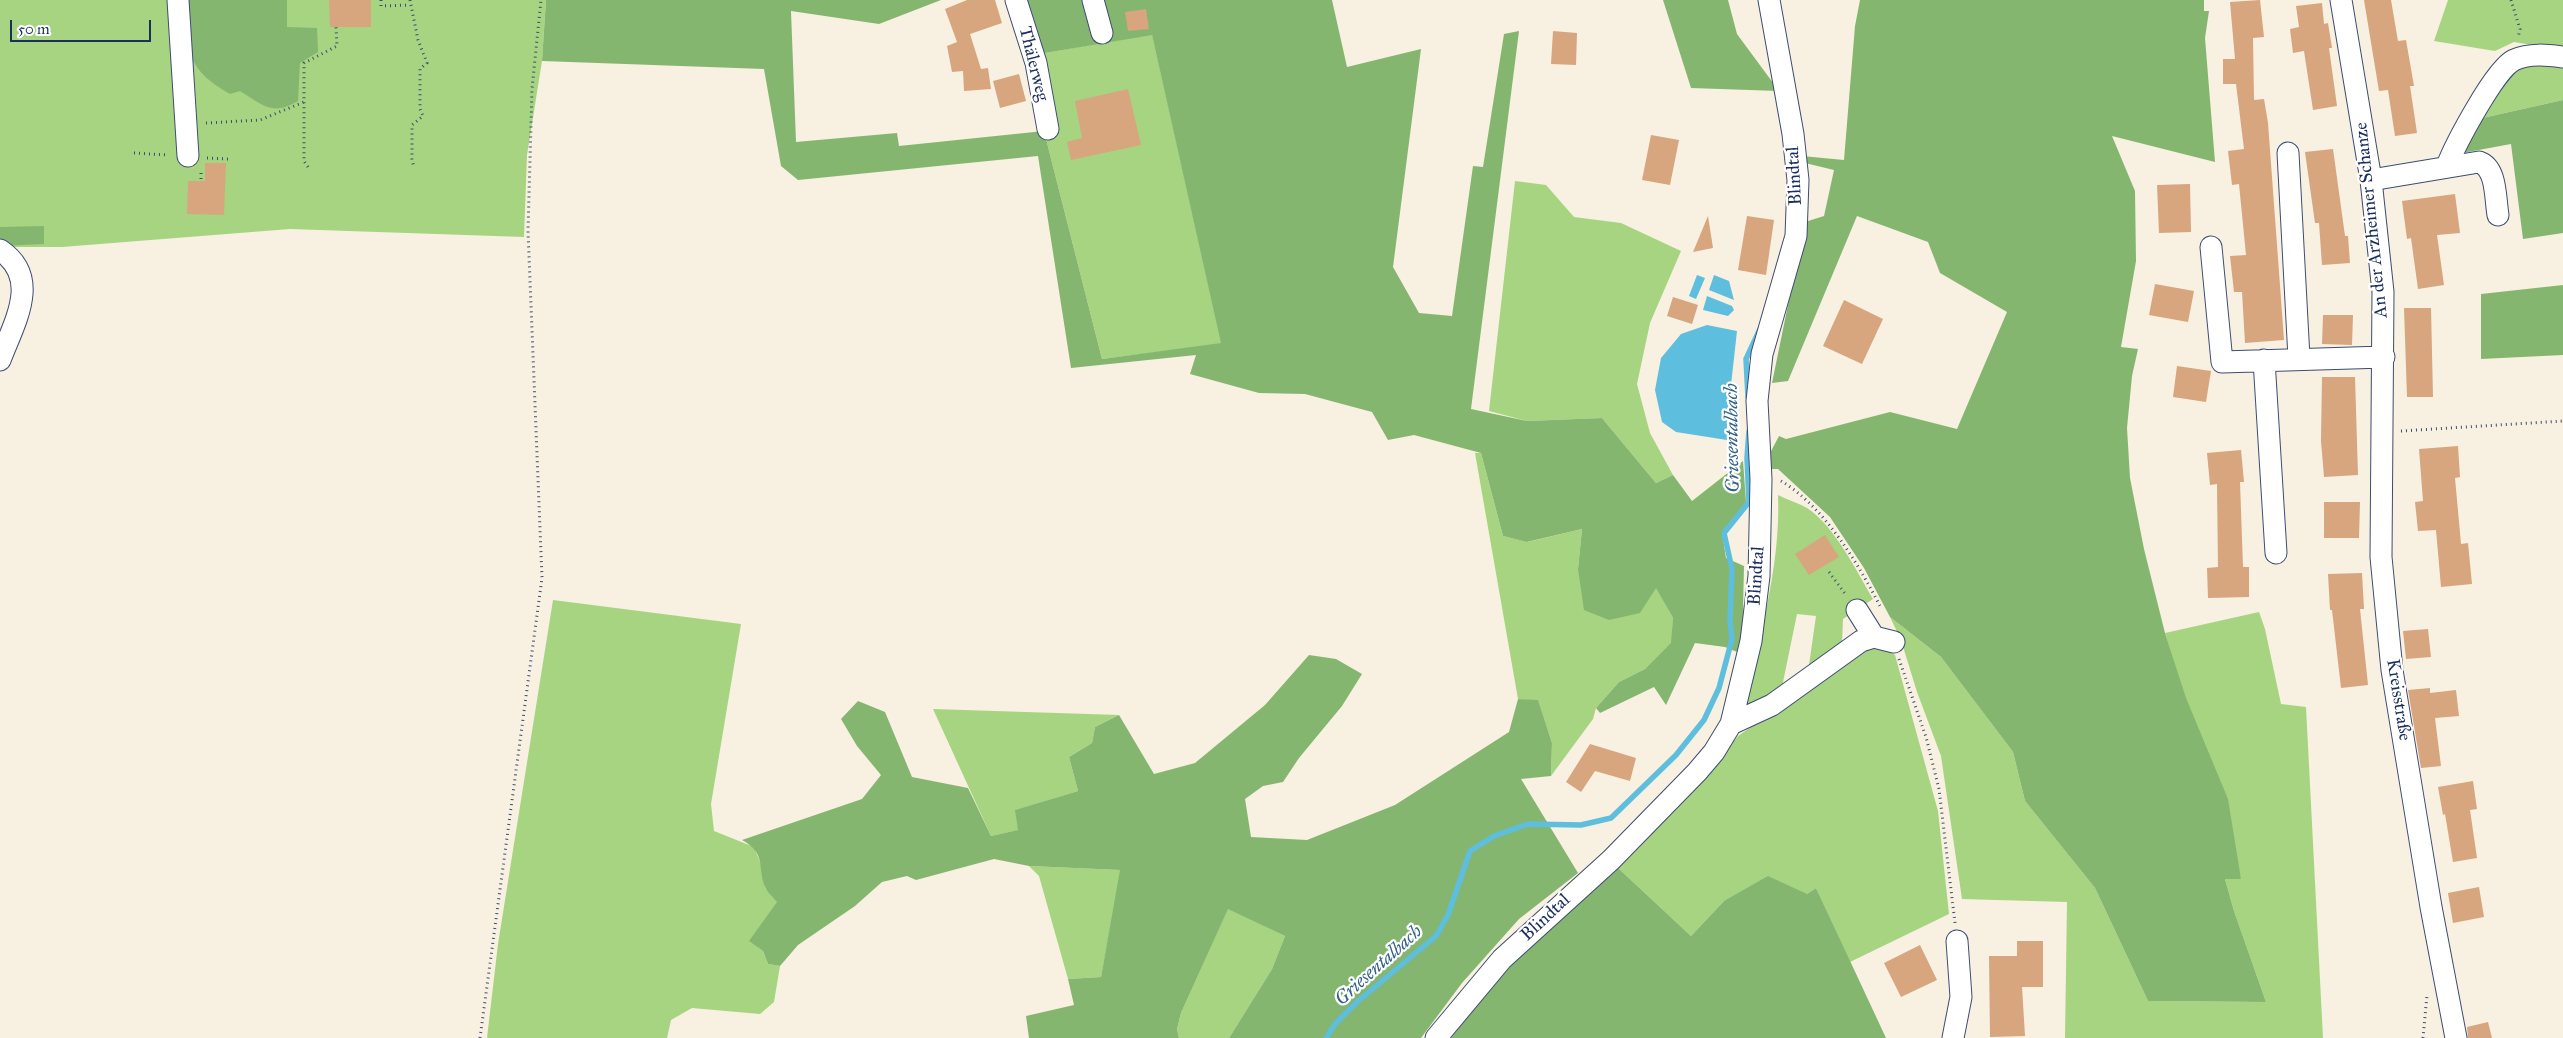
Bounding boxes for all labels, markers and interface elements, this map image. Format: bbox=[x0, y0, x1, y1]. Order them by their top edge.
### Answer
scale bar bbox=[12, 10, 154, 42]
text: 50 m bbox=[18, 20, 50, 38]
street label: Thälerweg bbox=[1013, 24, 1053, 104]
street label: An der Arzheimer Schanze bbox=[2351, 121, 2393, 319]
street label: Blindtal bbox=[1783, 146, 1807, 206]
water label: Griesentalbach bbox=[1721, 383, 1745, 493]
street label: Blindtal bbox=[1744, 546, 1770, 606]
street label: Kreisstraße bbox=[2381, 658, 2415, 742]
street label: Blindtal bbox=[1517, 890, 1575, 946]
water label: Griesentalbach bbox=[1331, 921, 1427, 1011]

